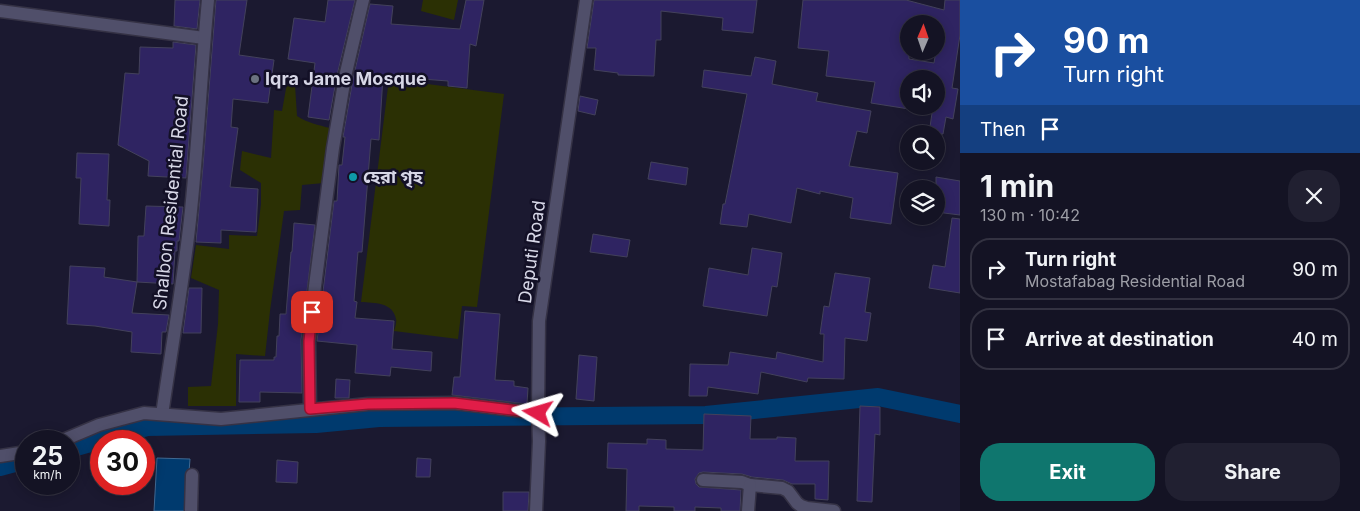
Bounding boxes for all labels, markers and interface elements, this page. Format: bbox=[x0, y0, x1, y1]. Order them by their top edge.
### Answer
north arrow bbox=[900, 15, 945, 60]
map controls bbox=[900, 15, 945, 225]
text: 90 m bbox=[1063, 19, 1150, 61]
icon: right bbox=[980, 20, 1045, 85]
text: Turn right bbox=[1063, 61, 1164, 87]
place label: Iqra Jame Mosque bbox=[265, 68, 427, 89]
button: sound bbox=[900, 70, 945, 115]
marker: Iqra Jame Mosque bbox=[249, 73, 261, 85]
street label: Shalbon Residential Road bbox=[149, 95, 192, 311]
icon: arrive bbox=[1036, 115, 1064, 143]
text: Then bbox=[980, 118, 1026, 141]
button: search bbox=[900, 125, 945, 170]
place label: হেরা গৃহ bbox=[363, 166, 424, 188]
text: 1 min bbox=[980, 168, 1054, 204]
button: close bbox=[1288, 170, 1340, 222]
marker: হেরা গৃহ bbox=[347, 171, 359, 183]
button: layers bbox=[900, 180, 945, 225]
street label: Deputi Road bbox=[514, 199, 549, 305]
text: 130 m · 10:42 bbox=[980, 205, 1080, 225]
text: Turn right bbox=[1025, 248, 1116, 271]
icon: right bbox=[982, 255, 1010, 283]
text: 90 m bbox=[1292, 258, 1338, 281]
text: Mostafabag Residential Road bbox=[1025, 271, 1245, 291]
pin bbox=[291, 291, 333, 333]
icon: arrive bbox=[298, 298, 326, 326]
icon: arrive bbox=[982, 325, 1010, 353]
text: Arrive at destination bbox=[1025, 328, 1214, 351]
text: 40 m bbox=[1292, 328, 1338, 351]
position arrow bbox=[511, 386, 563, 438]
speed limit sign: 30 bbox=[90, 430, 155, 495]
text: 25 bbox=[32, 441, 63, 471]
button: Exit bbox=[980, 443, 1155, 501]
button: Share bbox=[1165, 443, 1340, 501]
text: km/h bbox=[33, 467, 62, 482]

